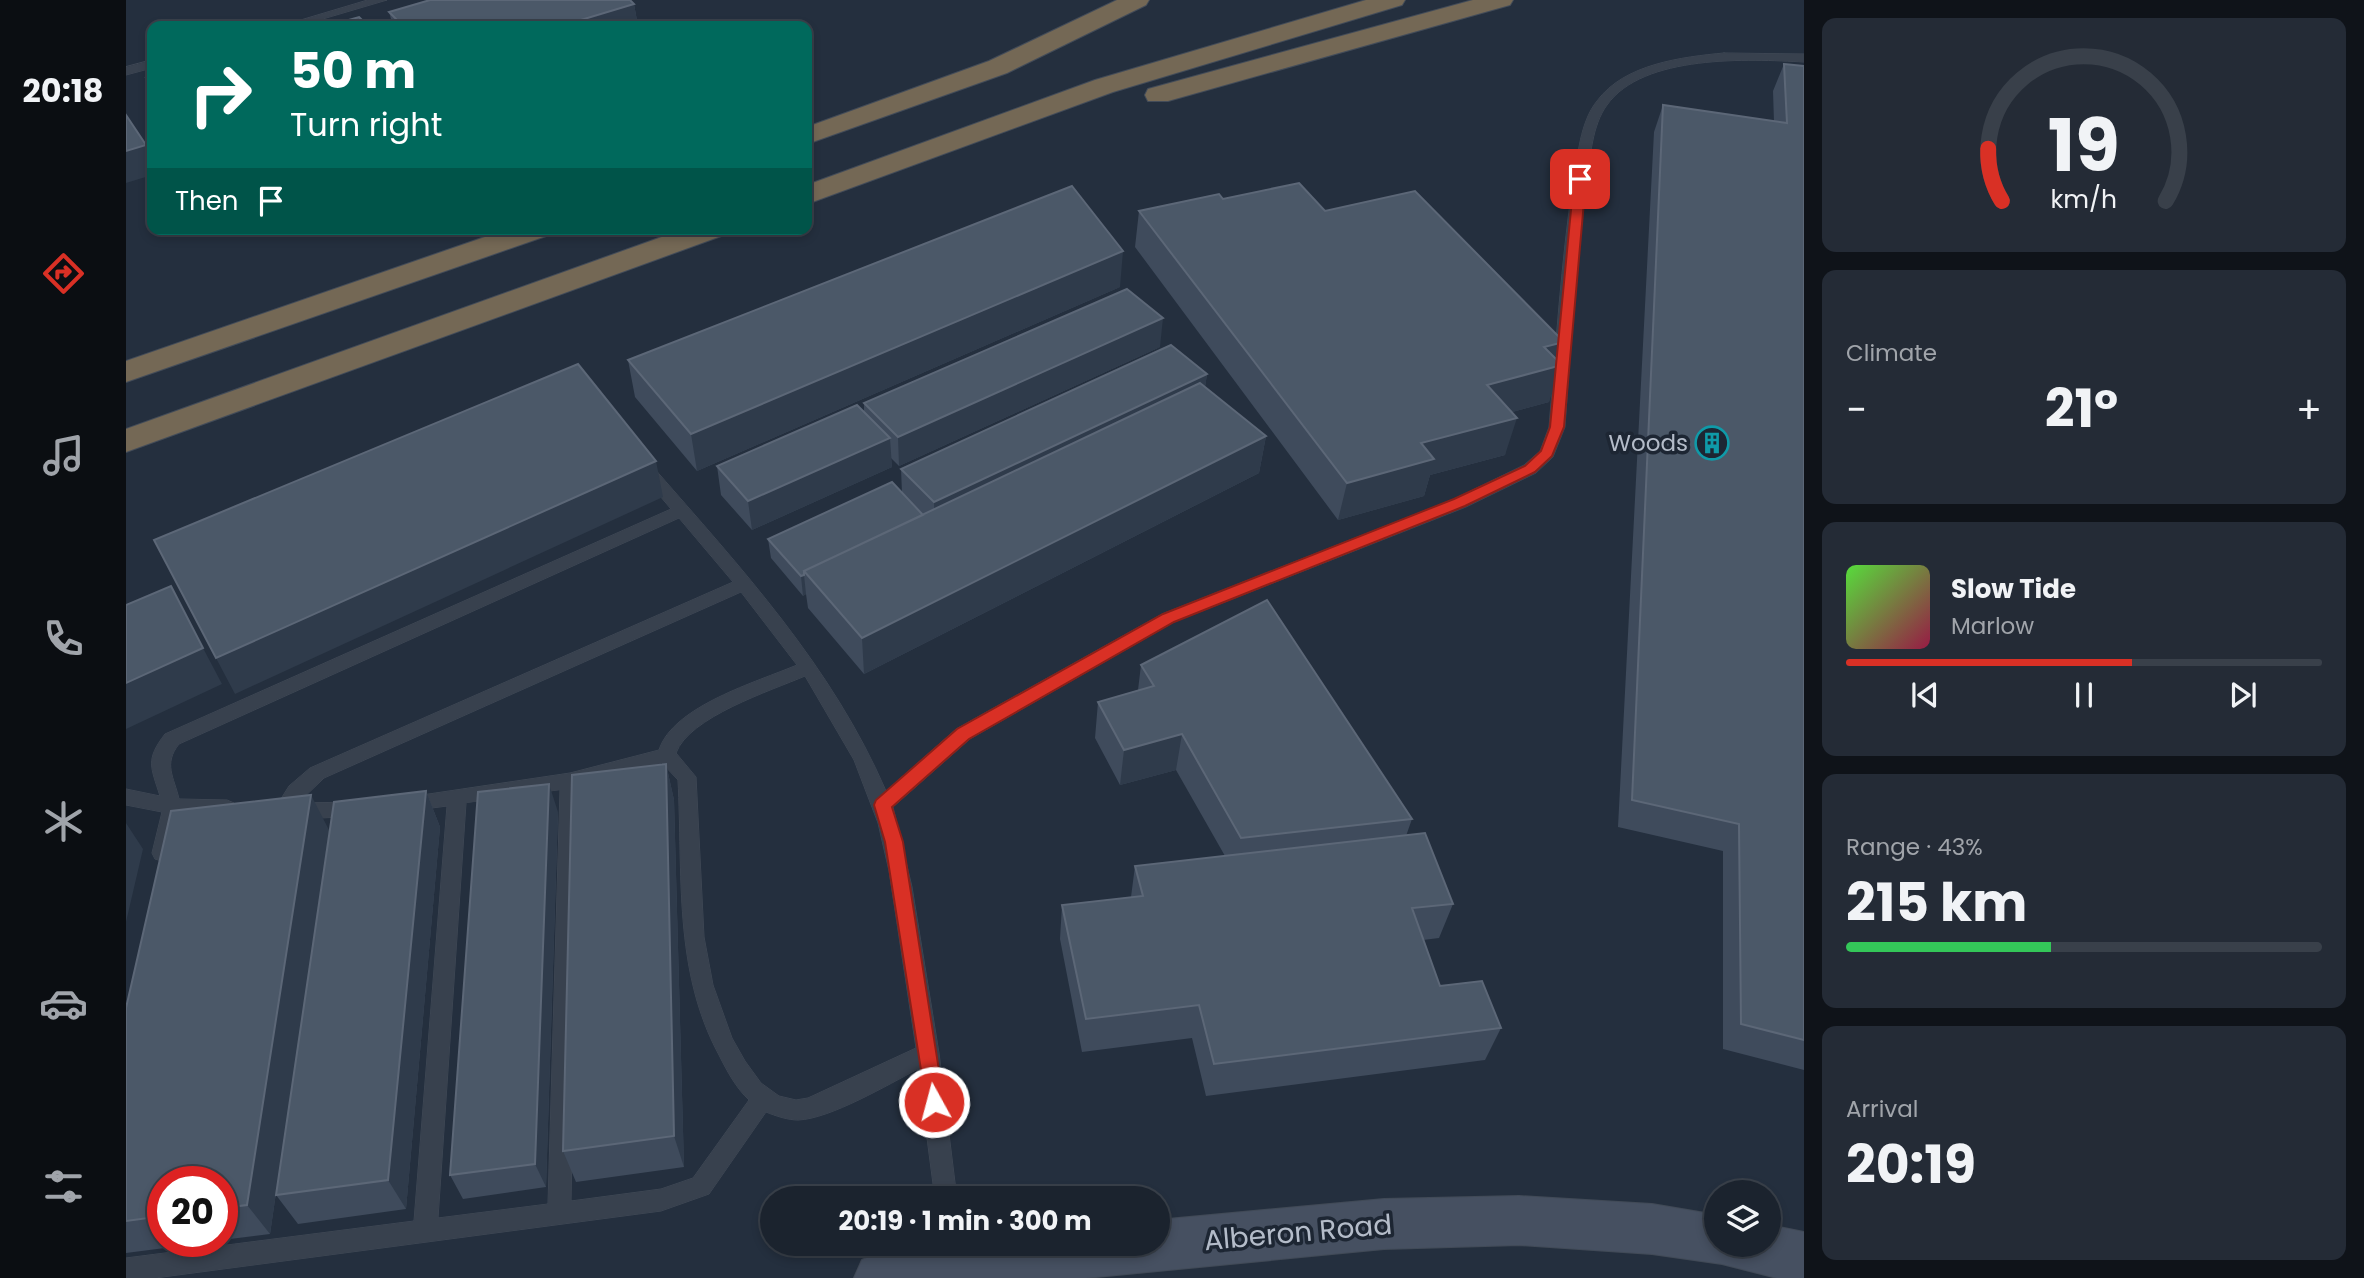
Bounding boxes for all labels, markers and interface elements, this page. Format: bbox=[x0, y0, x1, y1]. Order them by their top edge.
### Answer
text: 50 m bbox=[290, 37, 416, 105]
icon: right bbox=[175, 49, 266, 140]
text: 20:18 bbox=[23, 68, 104, 113]
text: 19 bbox=[2048, 95, 2120, 196]
text: Turn right bbox=[290, 102, 442, 147]
pin bbox=[1550, 149, 1610, 209]
icon: arrive bbox=[1561, 160, 1599, 198]
icon: arrive bbox=[252, 182, 290, 220]
text: km/h bbox=[2051, 182, 2117, 217]
text: Then bbox=[175, 183, 238, 219]
icon: directions bbox=[39, 249, 88, 298]
text: Climate bbox=[1846, 337, 1937, 369]
text: 21° bbox=[2045, 372, 2118, 445]
text: − bbox=[1846, 383, 1867, 436]
text: + bbox=[2296, 383, 2322, 436]
building icon: Woods bbox=[1693, 424, 1731, 462]
place label: Woods bbox=[1609, 427, 1688, 459]
icon: music bbox=[39, 431, 88, 480]
text: Slow Tide bbox=[1951, 571, 2076, 607]
text: Marlow bbox=[1951, 610, 2034, 642]
icon: phone bbox=[39, 614, 88, 663]
icon: previous bbox=[1906, 676, 1944, 714]
icon: pause bbox=[2065, 676, 2103, 714]
icon: next bbox=[2224, 676, 2262, 714]
icon: climate bbox=[39, 797, 88, 846]
text: Range · 43% bbox=[1846, 831, 1983, 863]
text: 215 km bbox=[1846, 866, 2027, 939]
icon: car bbox=[39, 979, 88, 1028]
position arrow bbox=[897, 1065, 971, 1139]
text: Arrival bbox=[1846, 1093, 1918, 1125]
text: 20:19 bbox=[1846, 1128, 1976, 1201]
icon: filters bbox=[39, 1162, 88, 1211]
speed limit sign: 20 bbox=[147, 1166, 238, 1257]
map controls bbox=[1704, 1180, 1781, 1257]
button: layers bbox=[1704, 1180, 1781, 1257]
text: 20:19 · 1 min · 300 m bbox=[838, 1203, 1092, 1239]
street label: Alberon Road bbox=[1202, 1205, 1394, 1260]

